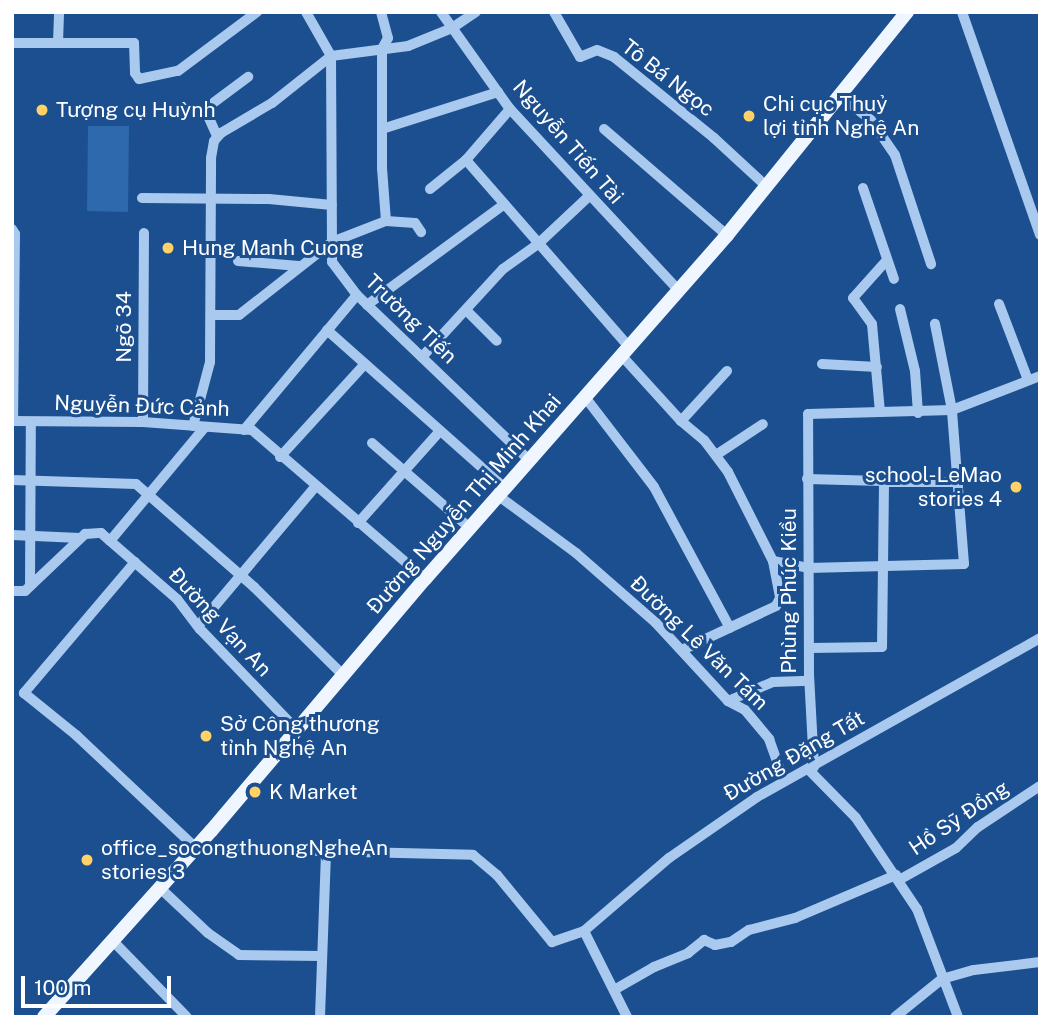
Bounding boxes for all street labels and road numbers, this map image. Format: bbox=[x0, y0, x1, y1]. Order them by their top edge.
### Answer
street label: Tô Bá Ngọc bbox=[617, 34, 719, 122]
street label: Nguyễn Tiến Tài bbox=[507, 75, 629, 209]
street label: Trường Tiến bbox=[360, 269, 462, 369]
street label: Ngõ 34 bbox=[111, 291, 137, 363]
street label: Đường Nguyễn Thị Minh Khai bbox=[362, 389, 566, 619]
street label: Nguyễn Đức Cảnh bbox=[54, 390, 230, 422]
street label: Phùng Phúc Kiều bbox=[776, 508, 802, 674]
street label: Đường Vạn An bbox=[163, 562, 277, 682]
street label: Đường Lê Văn Tám bbox=[625, 570, 773, 716]
street label: Đường Đặng Tất bbox=[719, 706, 869, 806]
street label: Hồ Sỹ Đồng bbox=[904, 775, 1014, 861]

